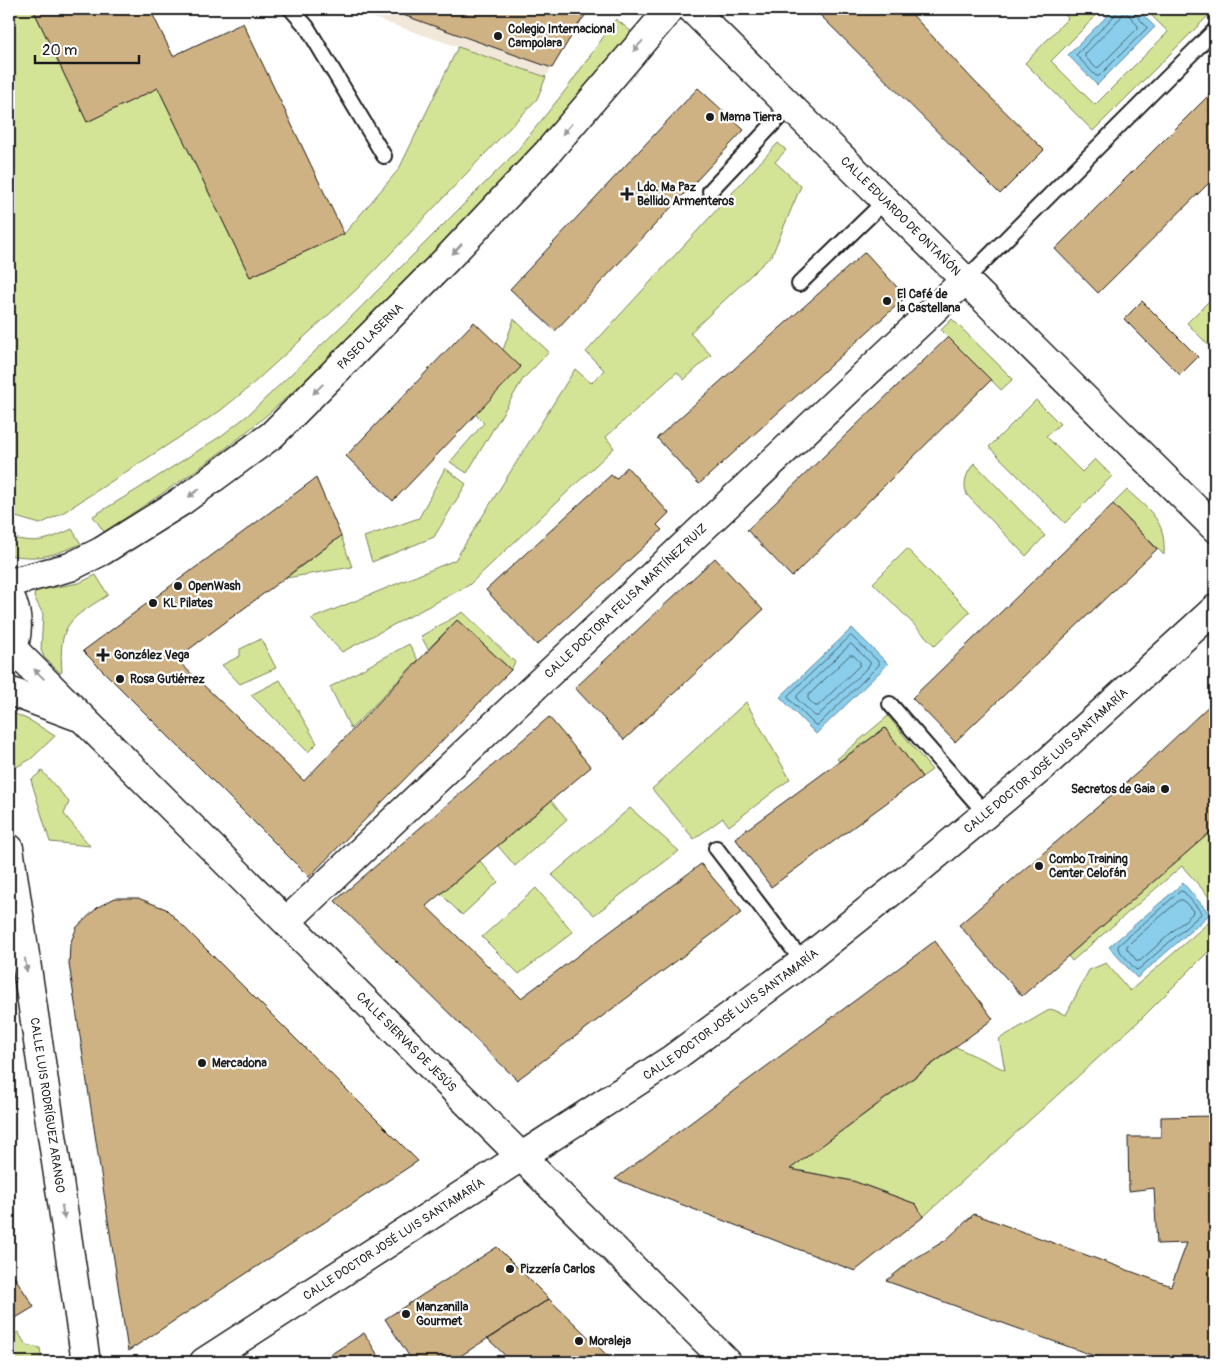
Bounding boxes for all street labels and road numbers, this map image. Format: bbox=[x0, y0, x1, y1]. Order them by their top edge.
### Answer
street label: CALLE EDUARDO DE ONTAÑÓN bbox=[837, 153, 964, 279]
street label: PASEO LASERNA bbox=[334, 300, 406, 373]
street label: CALLE DOCTORA FELISA MARTÍNEZ RUIZ bbox=[541, 521, 710, 681]
street label: CALLE DOCTOR JOSÉ LUIS SANTAMARÍA bbox=[961, 685, 1131, 836]
street label: CALLE DOCTOR JOSÉ LUIS SANTAMARÍA bbox=[640, 945, 821, 1083]
street label: CALLE SIERVAS DE JESÚS bbox=[353, 989, 460, 1095]
street label: CALLE LUIS RODRÍGUEZ ARANGO bbox=[27, 1016, 68, 1194]
street label: CALLE DOCTOR JOSÉ LUIS SANTAMARÍA bbox=[300, 1175, 487, 1303]

